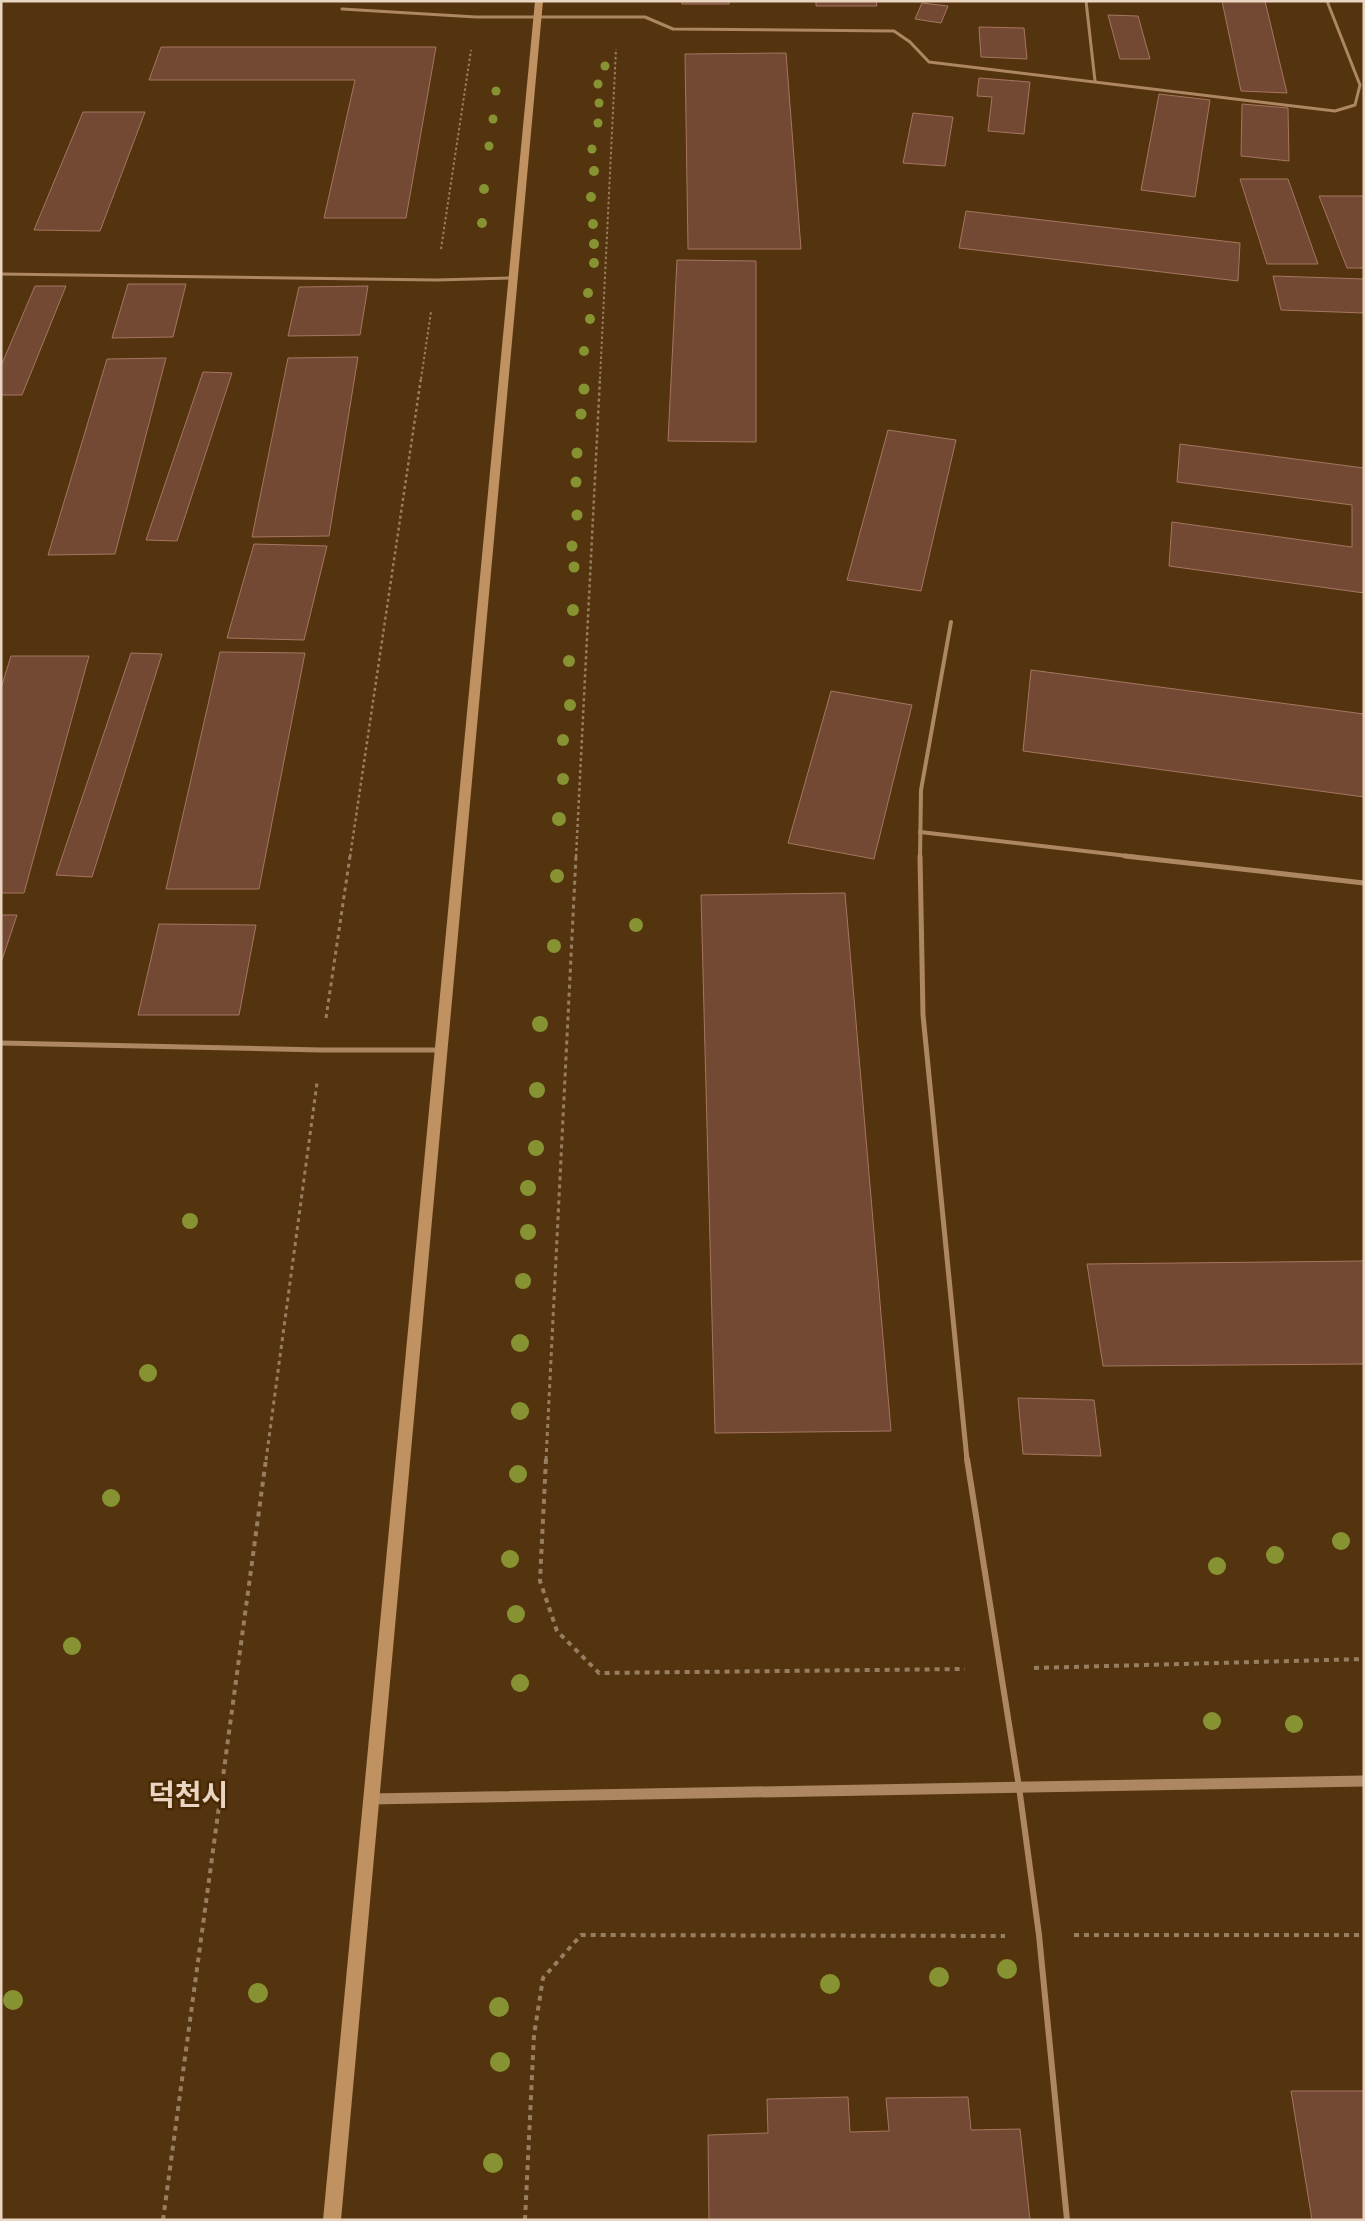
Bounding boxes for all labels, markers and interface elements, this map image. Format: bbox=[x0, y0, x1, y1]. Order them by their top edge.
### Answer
district label: 덕천시 bbox=[148, 1774, 228, 1813]

